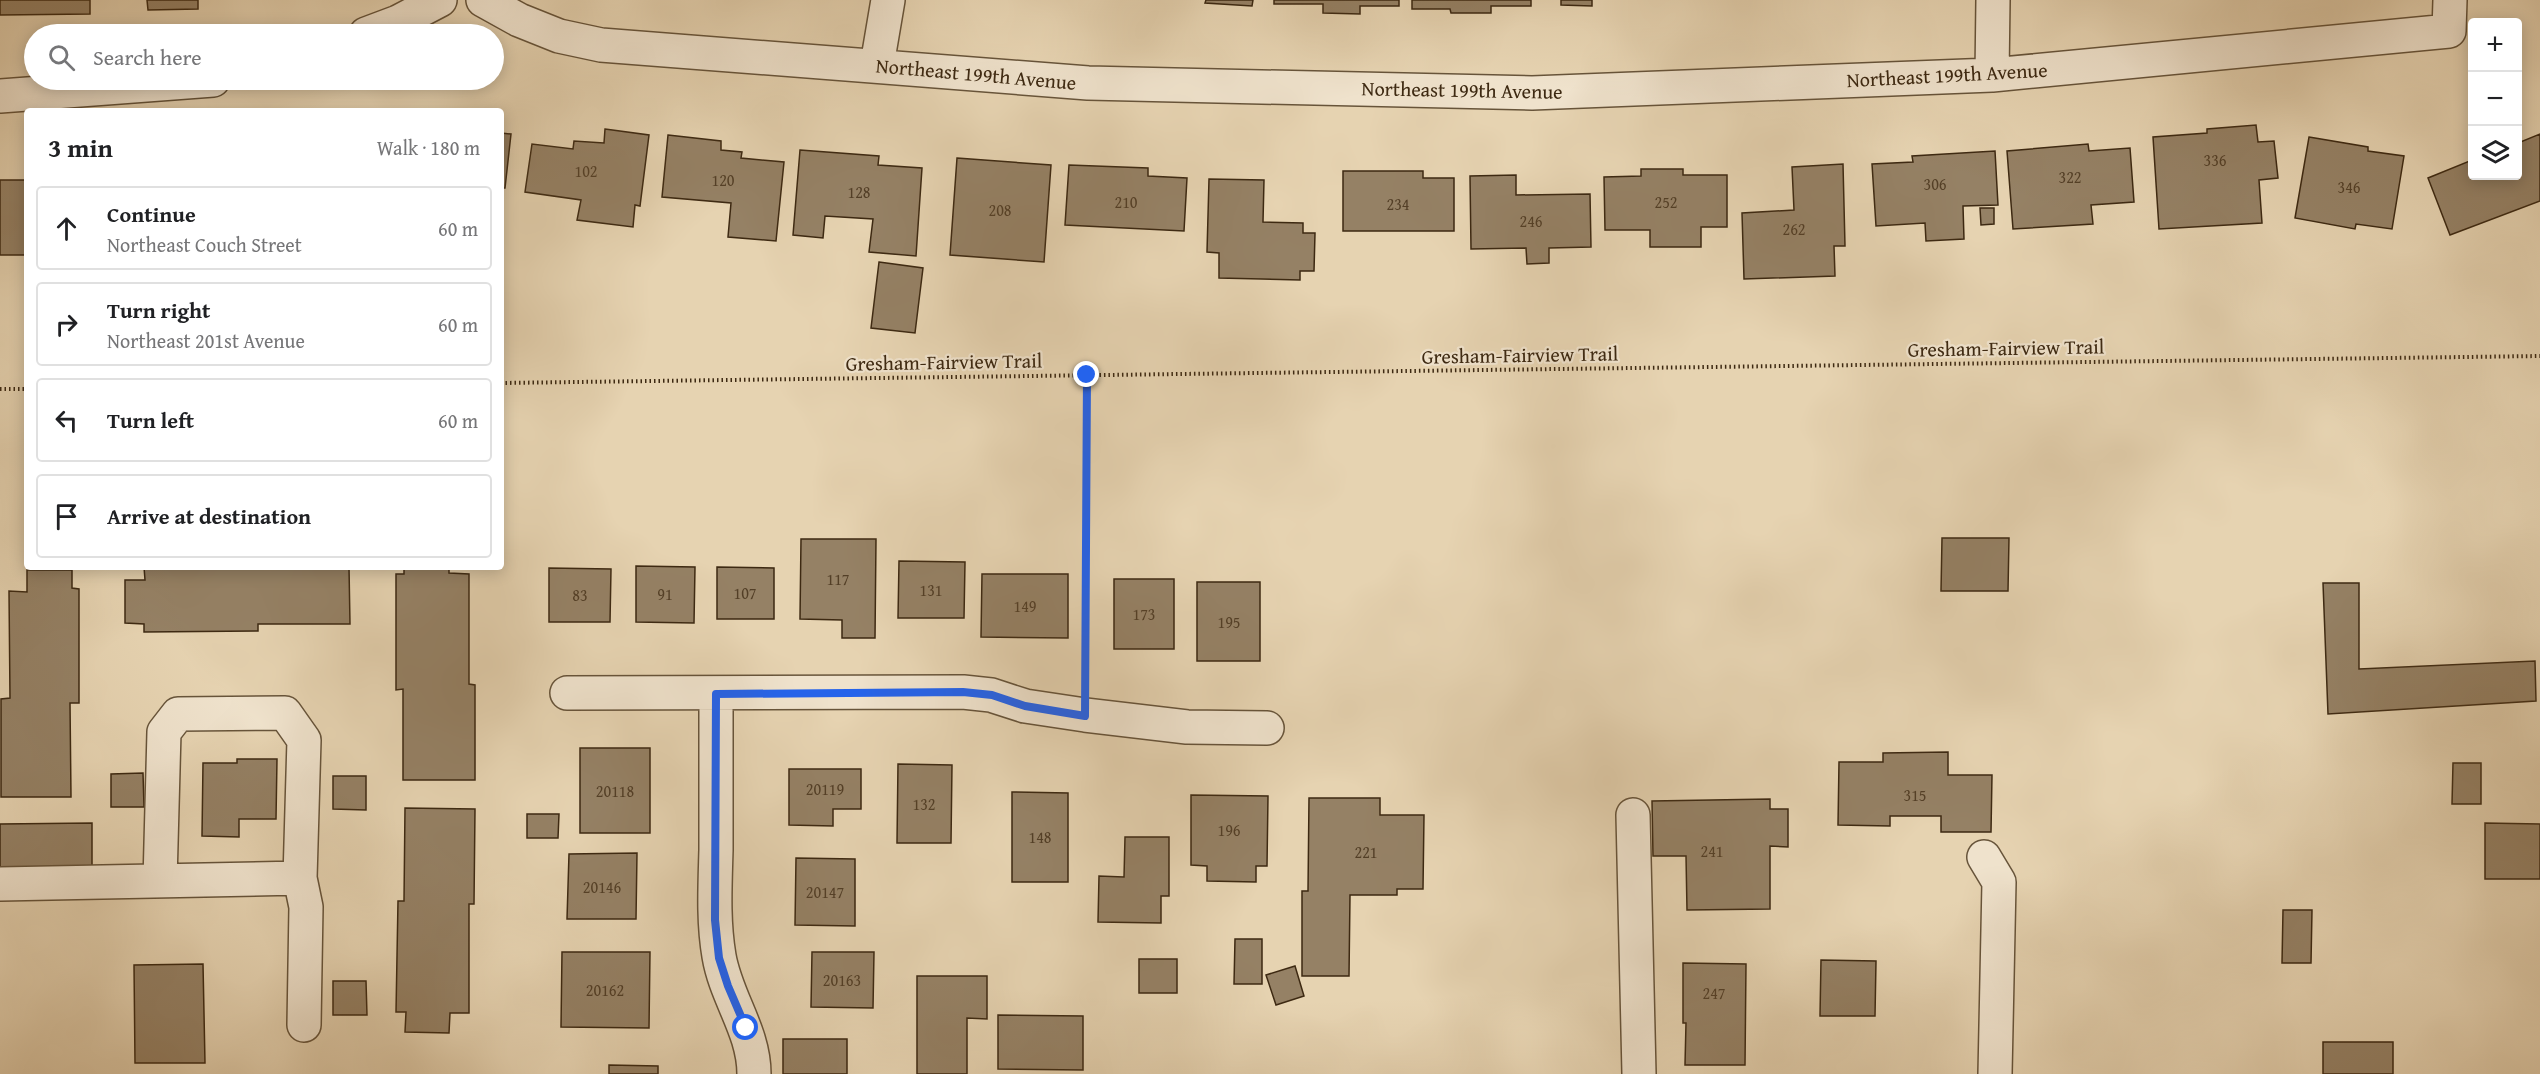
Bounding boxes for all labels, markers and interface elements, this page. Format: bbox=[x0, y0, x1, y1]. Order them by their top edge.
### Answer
map controls bbox=[2468, 18, 2522, 180]
button: + bbox=[2468, 18, 2522, 72]
search box bbox=[24, 24, 504, 90]
icon: search bbox=[45, 41, 78, 74]
text: Search here bbox=[93, 41, 202, 73]
street label: Northeast 199th Avenue bbox=[875, 50, 1077, 97]
street label: Northeast 199th Avenue bbox=[1846, 55, 2048, 94]
button: − bbox=[2468, 72, 2522, 126]
street label: Northeast 199th Avenue bbox=[1361, 73, 1563, 106]
button: layers bbox=[2468, 126, 2522, 180]
text: 3 min bbox=[48, 128, 113, 167]
text: Walk · 180 m bbox=[377, 133, 480, 162]
house number: 336 bbox=[2203, 148, 2227, 172]
house number: 102 bbox=[574, 159, 598, 183]
house number: 322 bbox=[2058, 165, 2082, 189]
house number: 120 bbox=[711, 168, 735, 192]
house number: 306 bbox=[1923, 172, 1947, 196]
house number: 346 bbox=[2337, 175, 2361, 199]
house number: 128 bbox=[847, 180, 871, 204]
house number: 210 bbox=[1114, 190, 1138, 214]
house number: 252 bbox=[1654, 190, 1678, 214]
house number: 234 bbox=[1386, 192, 1410, 216]
text: Continue bbox=[107, 198, 196, 230]
house number: 208 bbox=[988, 198, 1012, 222]
house number: 246 bbox=[1519, 209, 1543, 233]
icon: ahead bbox=[50, 212, 83, 245]
text: 60 m bbox=[438, 214, 478, 243]
house number: 262 bbox=[1782, 217, 1806, 241]
text: Northeast Couch Street bbox=[107, 230, 302, 259]
text: Turn right bbox=[107, 294, 210, 326]
icon: right bbox=[50, 308, 83, 341]
text: 60 m bbox=[438, 310, 478, 339]
text: Northeast 201st Avenue bbox=[107, 326, 305, 355]
street label: Gresham-Fairview Trail bbox=[1907, 331, 2105, 364]
street label: Gresham-Fairview Trail bbox=[1421, 338, 1619, 371]
street label: Gresham-Fairview Trail bbox=[845, 345, 1043, 378]
route end bbox=[1073, 361, 1099, 387]
icon: left bbox=[50, 404, 83, 437]
text: Turn left bbox=[107, 404, 194, 436]
text: 60 m bbox=[438, 406, 478, 435]
icon: arrive bbox=[50, 500, 83, 533]
text: Arrive at destination bbox=[107, 500, 311, 532]
house number: 117 bbox=[826, 567, 850, 591]
house number: 131 bbox=[919, 578, 943, 602]
house number: 107 bbox=[733, 581, 757, 605]
house number: 91 bbox=[657, 582, 673, 606]
house number: 83 bbox=[572, 583, 588, 607]
house number: 149 bbox=[1013, 594, 1037, 618]
house number: 173 bbox=[1132, 602, 1156, 626]
house number: 195 bbox=[1217, 610, 1241, 634]
house number: 20119 bbox=[806, 777, 845, 801]
house number: 20118 bbox=[596, 779, 635, 803]
house number: 315 bbox=[1903, 783, 1927, 807]
house number: 132 bbox=[912, 792, 936, 816]
house number: 196 bbox=[1217, 818, 1241, 842]
house number: 148 bbox=[1028, 825, 1052, 849]
house number: 241 bbox=[1700, 839, 1724, 863]
house number: 221 bbox=[1354, 840, 1378, 864]
house number: 20146 bbox=[583, 875, 622, 899]
house number: 20147 bbox=[806, 880, 845, 904]
house number: 20163 bbox=[823, 968, 861, 992]
house number: 20162 bbox=[586, 978, 624, 1002]
house number: 247 bbox=[1702, 981, 1726, 1005]
route start bbox=[732, 1014, 758, 1040]

